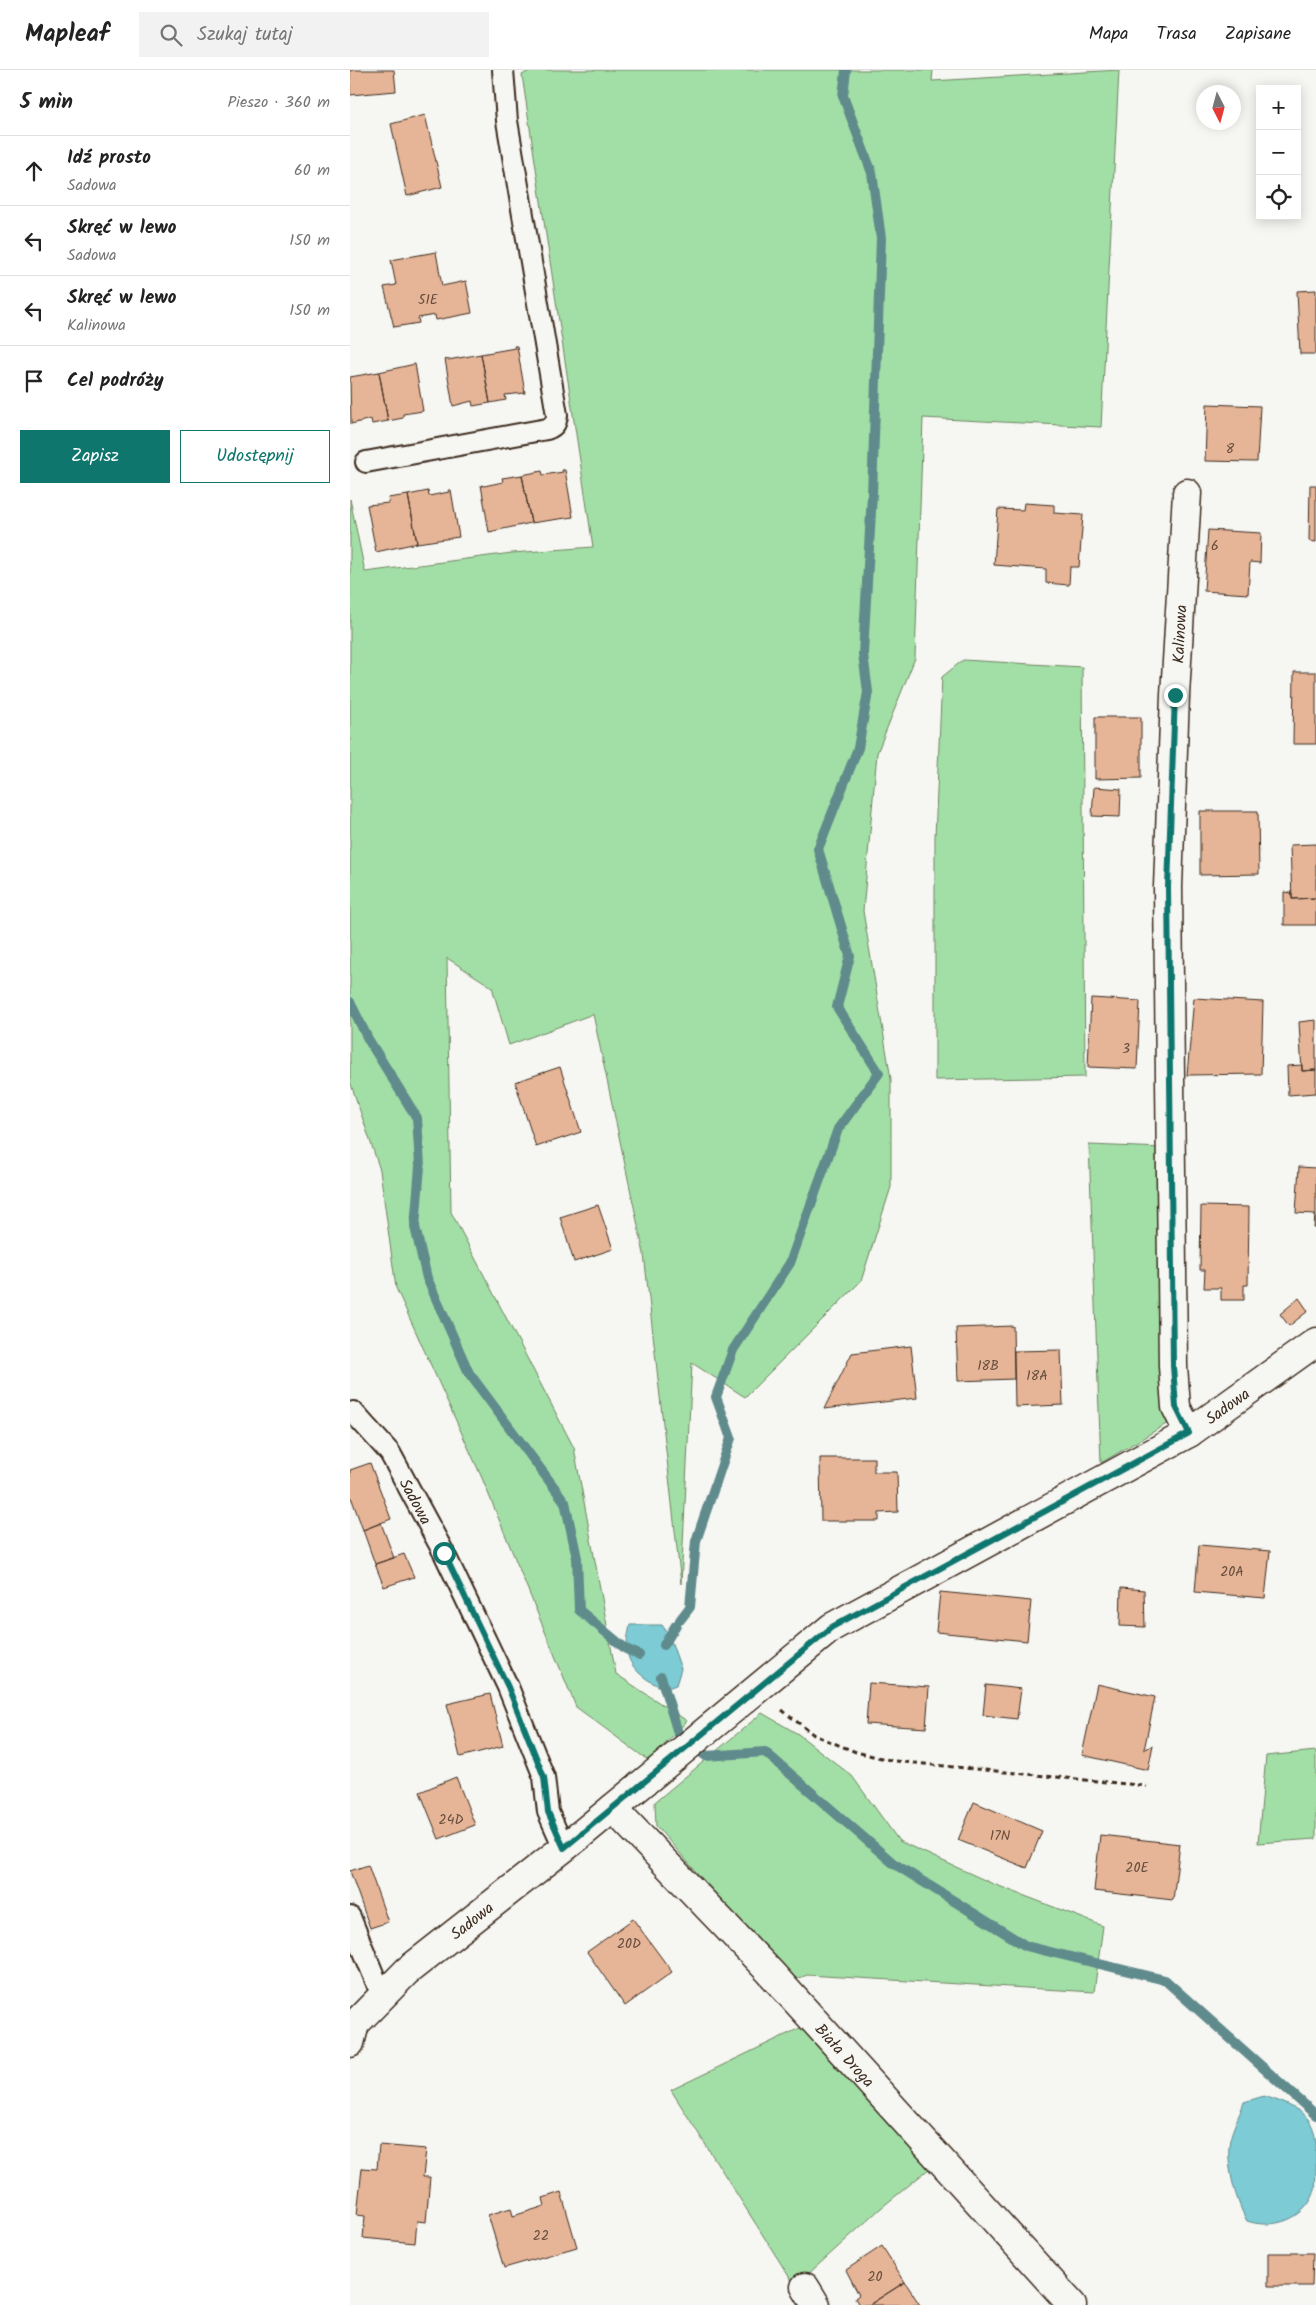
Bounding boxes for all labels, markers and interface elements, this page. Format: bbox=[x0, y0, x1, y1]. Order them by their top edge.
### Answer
search box bbox=[139, 12, 489, 57]
text: Mapleaf bbox=[25, 15, 109, 54]
text: Szukaj tutaj bbox=[197, 20, 293, 50]
text: Mapa bbox=[1089, 20, 1129, 49]
text: Trasa bbox=[1157, 20, 1197, 49]
text: Zapisane bbox=[1225, 20, 1291, 49]
icon: search bbox=[157, 21, 185, 49]
north arrow bbox=[1196, 85, 1241, 130]
map controls bbox=[1256, 85, 1301, 220]
button: + bbox=[1256, 85, 1301, 130]
text: 5 min bbox=[20, 86, 73, 119]
text: Pieszo · 360 m bbox=[227, 90, 330, 115]
button: − bbox=[1256, 130, 1301, 175]
text: Idź prosto bbox=[67, 143, 151, 173]
icon: ahead bbox=[20, 157, 48, 185]
text: 60 m bbox=[294, 158, 330, 183]
text: Sadowa bbox=[67, 173, 117, 198]
button: locate bbox=[1256, 175, 1301, 220]
text: Skręć w lewo bbox=[67, 213, 176, 243]
icon: left bbox=[20, 227, 48, 255]
text: 150 m bbox=[289, 228, 330, 253]
text: Sadowa bbox=[67, 243, 117, 268]
text: Skręć w lewo bbox=[67, 283, 176, 313]
house number: 51E bbox=[418, 289, 439, 311]
icon: left bbox=[20, 297, 48, 325]
text: 150 m bbox=[289, 298, 330, 323]
text: Kalinowa bbox=[67, 313, 126, 338]
text: Cel podróży bbox=[67, 366, 164, 396]
icon: arrive bbox=[20, 367, 48, 395]
button: Zapisz bbox=[20, 430, 170, 483]
button: Udostępnij bbox=[180, 430, 330, 483]
house number: 8 bbox=[1226, 438, 1235, 460]
house number: 6 bbox=[1211, 535, 1219, 557]
street label: Kalinowa bbox=[1166, 604, 1195, 664]
route end bbox=[1164, 684, 1187, 707]
house number: 3 bbox=[1122, 1038, 1130, 1060]
house number: 18B bbox=[977, 1355, 999, 1377]
house number: 18A bbox=[1026, 1365, 1048, 1387]
street label: Sadowa bbox=[1201, 1382, 1255, 1431]
street label: Sadowa bbox=[392, 1474, 437, 1530]
route start bbox=[433, 1542, 456, 1565]
house number: 20A bbox=[1220, 1561, 1244, 1583]
house number: 24D bbox=[439, 1809, 463, 1831]
house number: 17N bbox=[990, 1825, 1011, 1847]
house number: 20E bbox=[1125, 1857, 1149, 1879]
street label: Sadowa bbox=[445, 1896, 500, 1947]
house number: 20D bbox=[617, 1933, 641, 1955]
street label: Biała Droga bbox=[808, 2018, 880, 2094]
house number: 22 bbox=[533, 2225, 549, 2247]
house number: 20 bbox=[867, 2266, 883, 2288]

